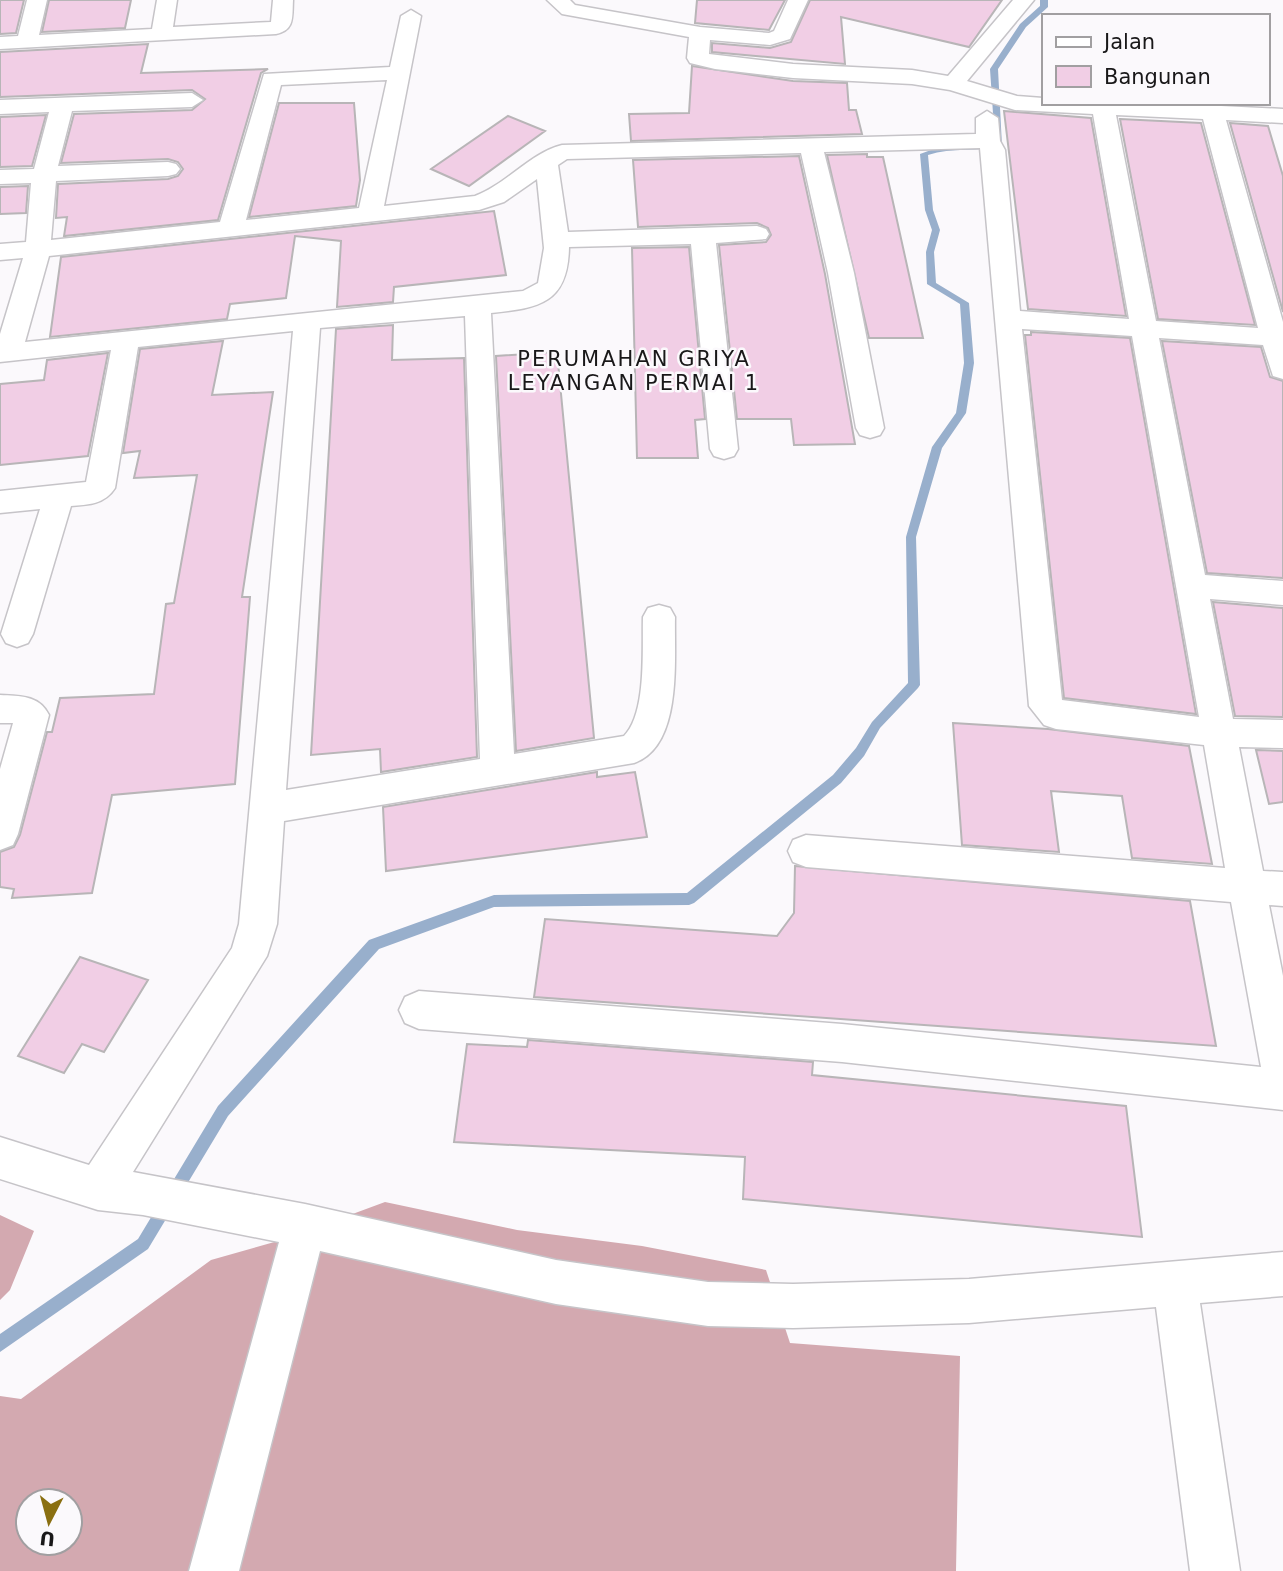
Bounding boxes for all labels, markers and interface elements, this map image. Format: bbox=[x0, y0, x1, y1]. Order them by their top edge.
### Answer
legend bbox=[1042, 14, 1269, 105]
text: Jalan bbox=[1102, 30, 1155, 54]
text: Bangunan bbox=[1104, 65, 1211, 89]
district label: PERUMAHAN GRIYA LEYANGAN PERMAI 1 bbox=[508, 347, 760, 395]
north arrow bbox=[14, 1487, 84, 1557]
text: U bbox=[38, 1527, 56, 1551]

